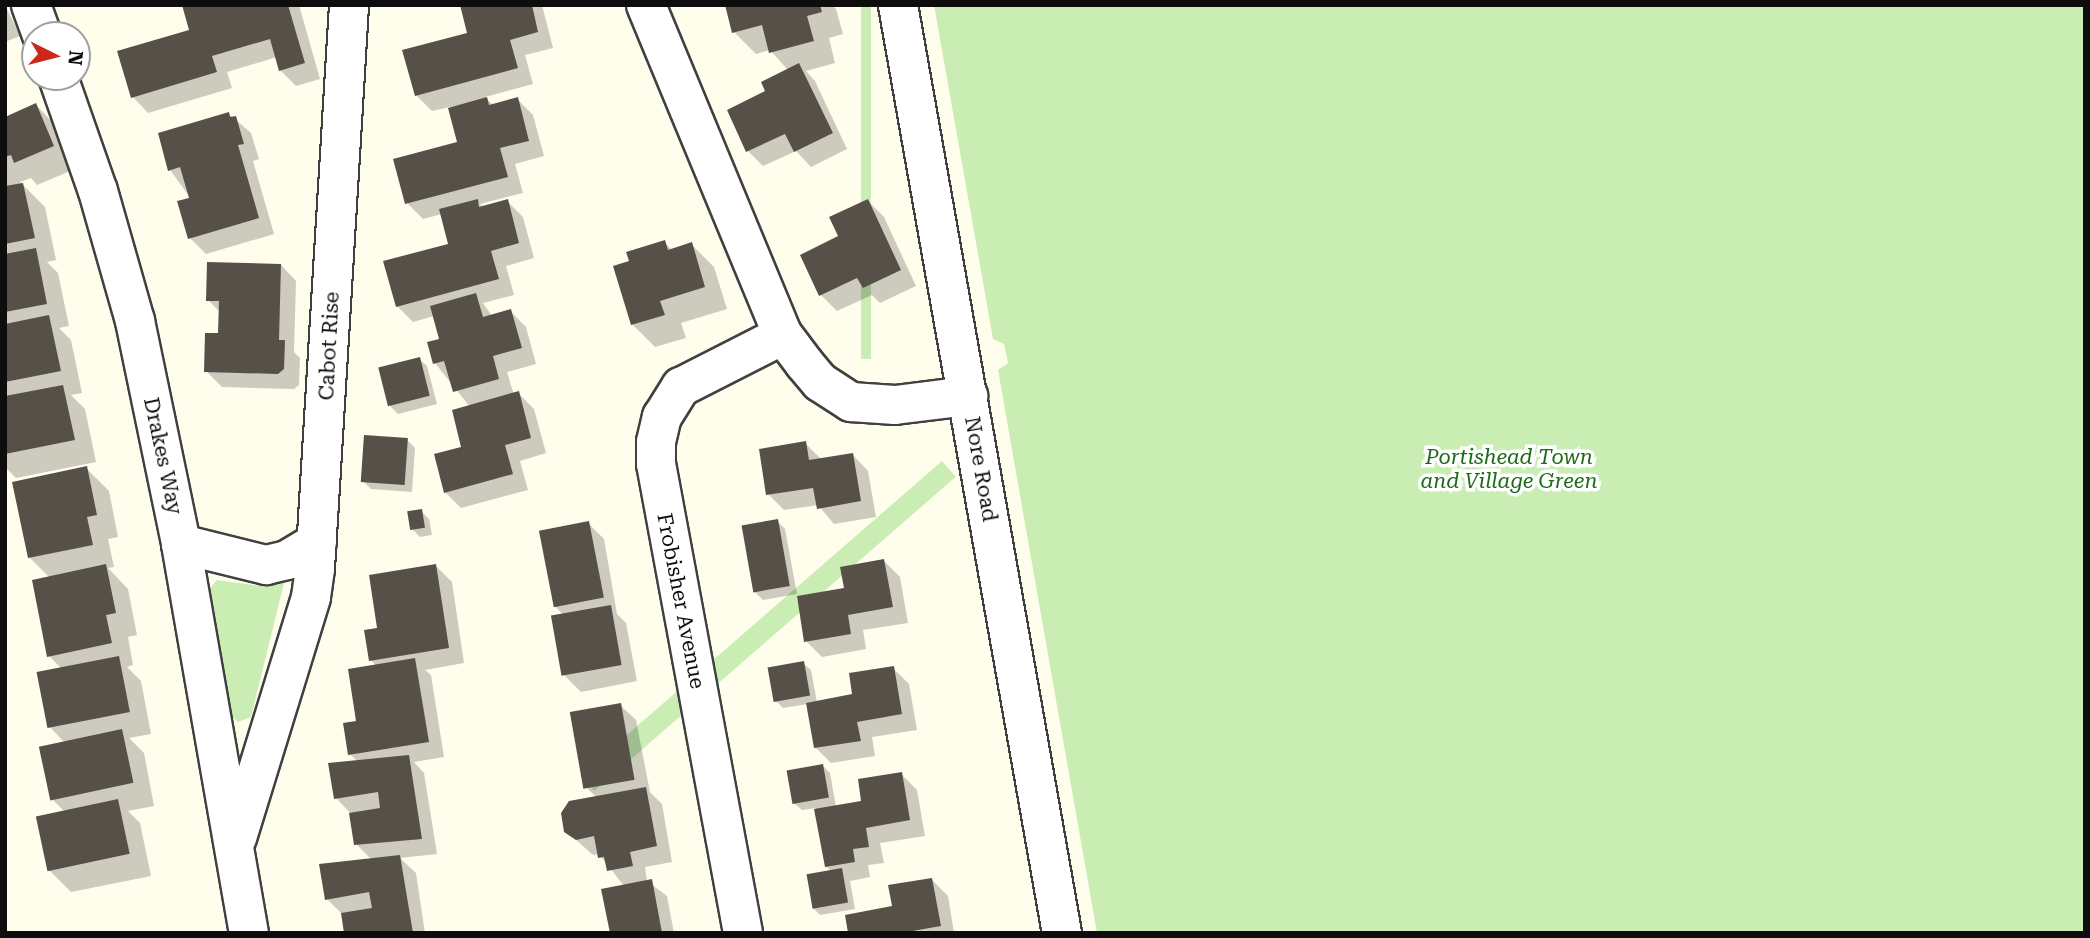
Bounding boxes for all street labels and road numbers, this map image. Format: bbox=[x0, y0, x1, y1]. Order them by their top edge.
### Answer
street label: Cabot Rise bbox=[314, 291, 344, 401]
street label: Drakes Way bbox=[138, 395, 188, 517]
street label: Nore Road bbox=[959, 414, 1003, 524]
street label: Frobisher Avenue bbox=[652, 511, 710, 691]

